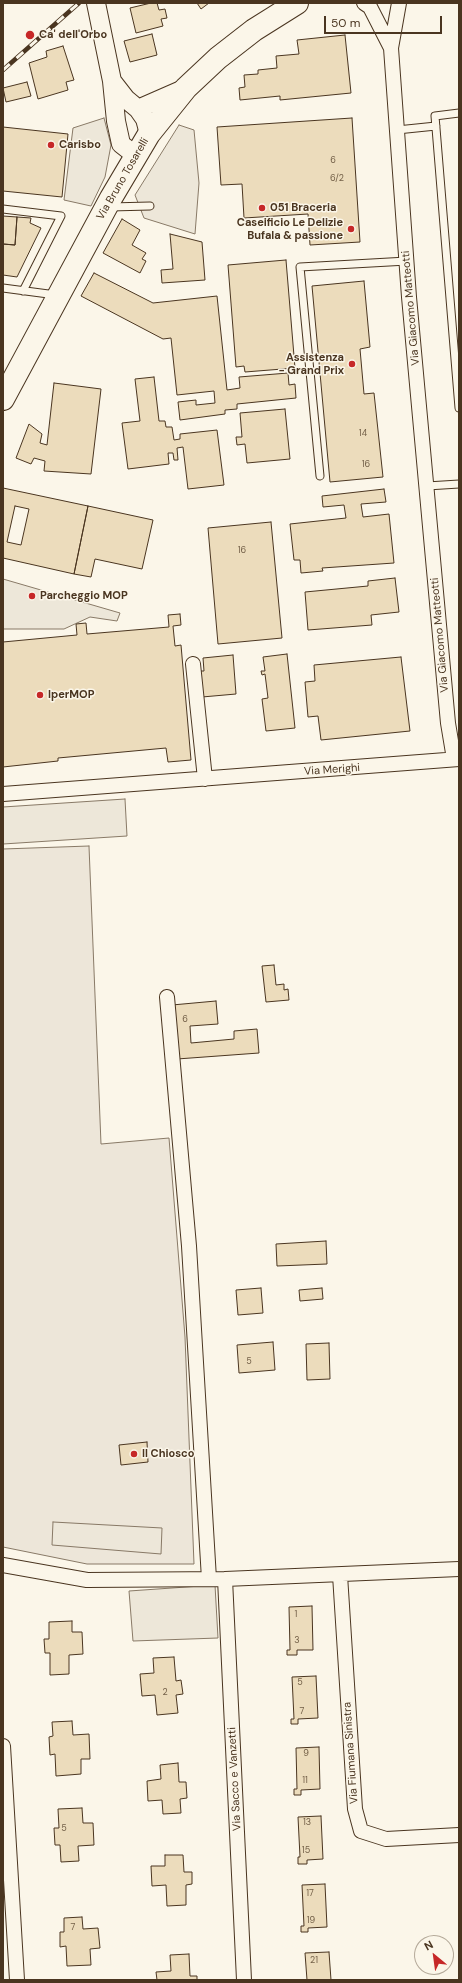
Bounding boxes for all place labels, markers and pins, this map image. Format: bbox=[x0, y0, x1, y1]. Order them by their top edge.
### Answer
place label: Ca' dell'Orbo bbox=[39, 28, 107, 42]
marker: Ca' dell'Orbo bbox=[24, 29, 36, 41]
place label: Carisbo bbox=[59, 138, 101, 152]
marker: Carisbo bbox=[46, 140, 56, 150]
place label: 051 Braceria bbox=[270, 201, 336, 215]
marker: 051 Braceria bbox=[257, 203, 267, 213]
place label: Caseificio Le Delizie Bufala & passione bbox=[237, 216, 343, 242]
marker: Caseificio Le Delizie Bufala & passione bbox=[346, 224, 356, 234]
place label: Assistenza - Grand Prix bbox=[278, 351, 344, 377]
marker: Assistenza - Grand Prix bbox=[347, 359, 357, 369]
place label: Parcheggio MOP bbox=[40, 589, 128, 603]
marker: Parcheggio MOP bbox=[27, 591, 37, 601]
place label: IperMOP bbox=[48, 688, 94, 702]
marker: IperMOP bbox=[35, 690, 45, 700]
place label: Il Chiosco bbox=[142, 1447, 194, 1461]
marker: Il Chiosco bbox=[129, 1449, 139, 1459]

